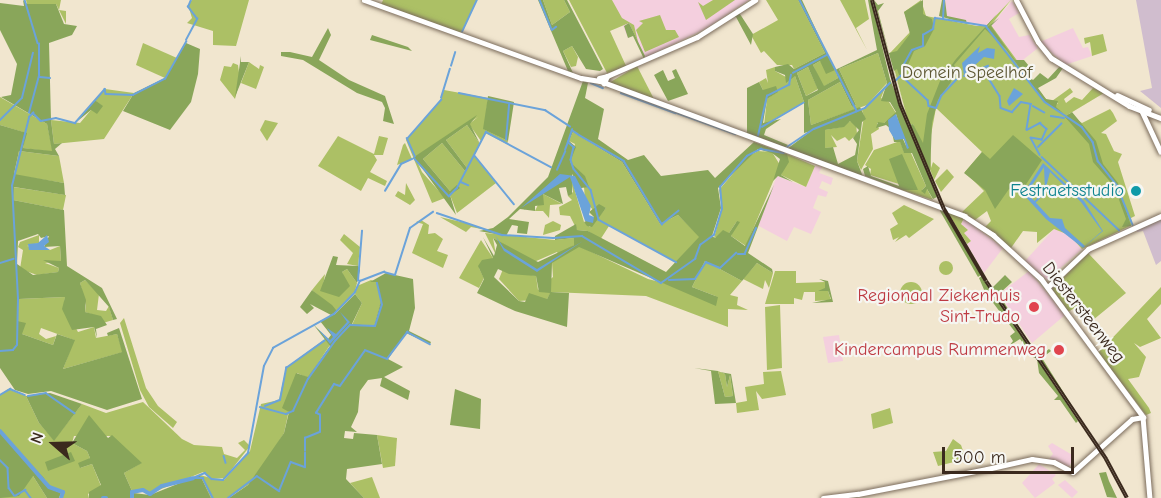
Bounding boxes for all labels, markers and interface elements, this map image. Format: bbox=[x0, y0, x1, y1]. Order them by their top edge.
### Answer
park label: Domein Speelhof bbox=[902, 62, 1032, 84]
place label: Festraetsstudio bbox=[1010, 180, 1124, 202]
marker: Festraetsstudio bbox=[1129, 184, 1143, 198]
street label: Diestersteenweg bbox=[1037, 258, 1129, 368]
place label: Regionaal Ziekenhuis Sint-Trudo bbox=[858, 286, 1020, 328]
marker: Regionaal Ziekenhuis Sint-Trudo bbox=[1025, 298, 1043, 316]
place label: Kindercampus Rummenweg bbox=[834, 339, 1046, 361]
marker: Kindercampus Rummenweg bbox=[1050, 341, 1068, 359]
north arrow bbox=[24, 414, 84, 474]
text: N bbox=[27, 430, 47, 446]
scale bar bbox=[945, 435, 1077, 473]
text: 500 m bbox=[953, 447, 1006, 468]

